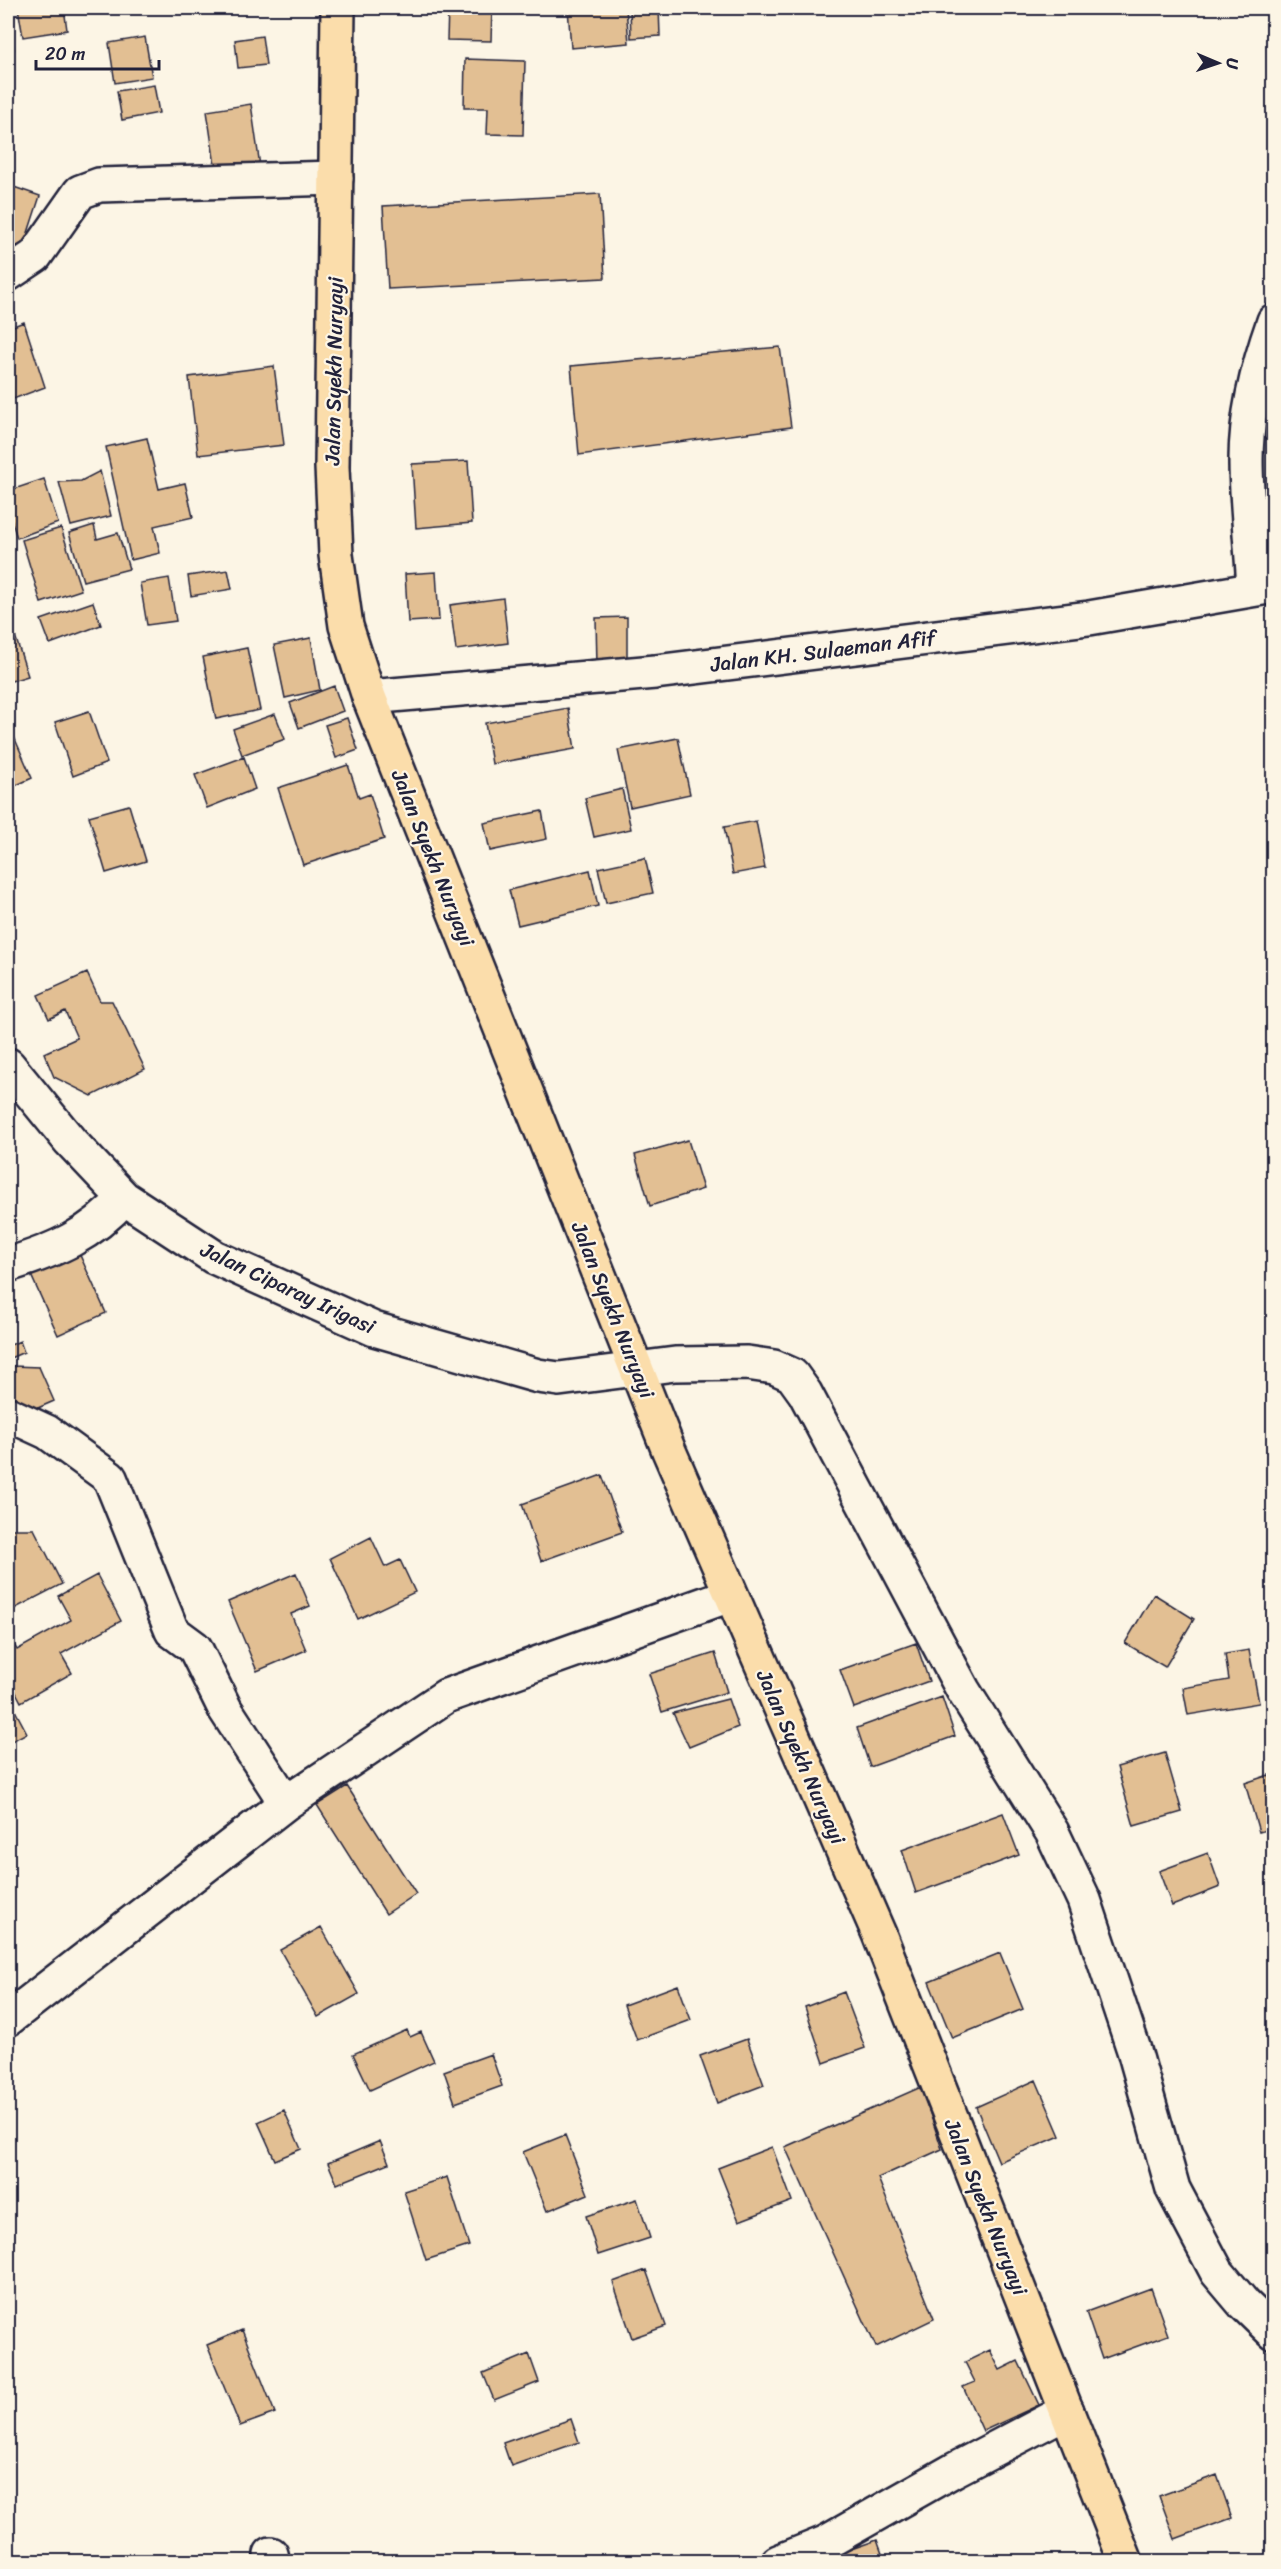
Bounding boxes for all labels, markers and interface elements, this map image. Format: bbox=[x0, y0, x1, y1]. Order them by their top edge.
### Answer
scale bar bbox=[36, 33, 159, 71]
north arrow bbox=[1188, 33, 1248, 93]
text: 20 m bbox=[45, 38, 85, 70]
text: U bbox=[1218, 58, 1247, 71]
street label: Jalan Syekh Nuryayi bbox=[313, 275, 355, 466]
street label: Jalan KH. Sulaeman Afif bbox=[707, 618, 940, 684]
street label: Jalan Syekh Nuryayi bbox=[380, 763, 486, 953]
street label: Jalan Syekh Nuryayi bbox=[560, 1215, 666, 1405]
street label: Jalan Ciparay Irigasi bbox=[193, 1230, 383, 1346]
street label: Jalan Syekh Nuryayi bbox=[745, 1662, 857, 1852]
street label: Jalan Syekh Nuryayi bbox=[933, 2112, 1039, 2302]

